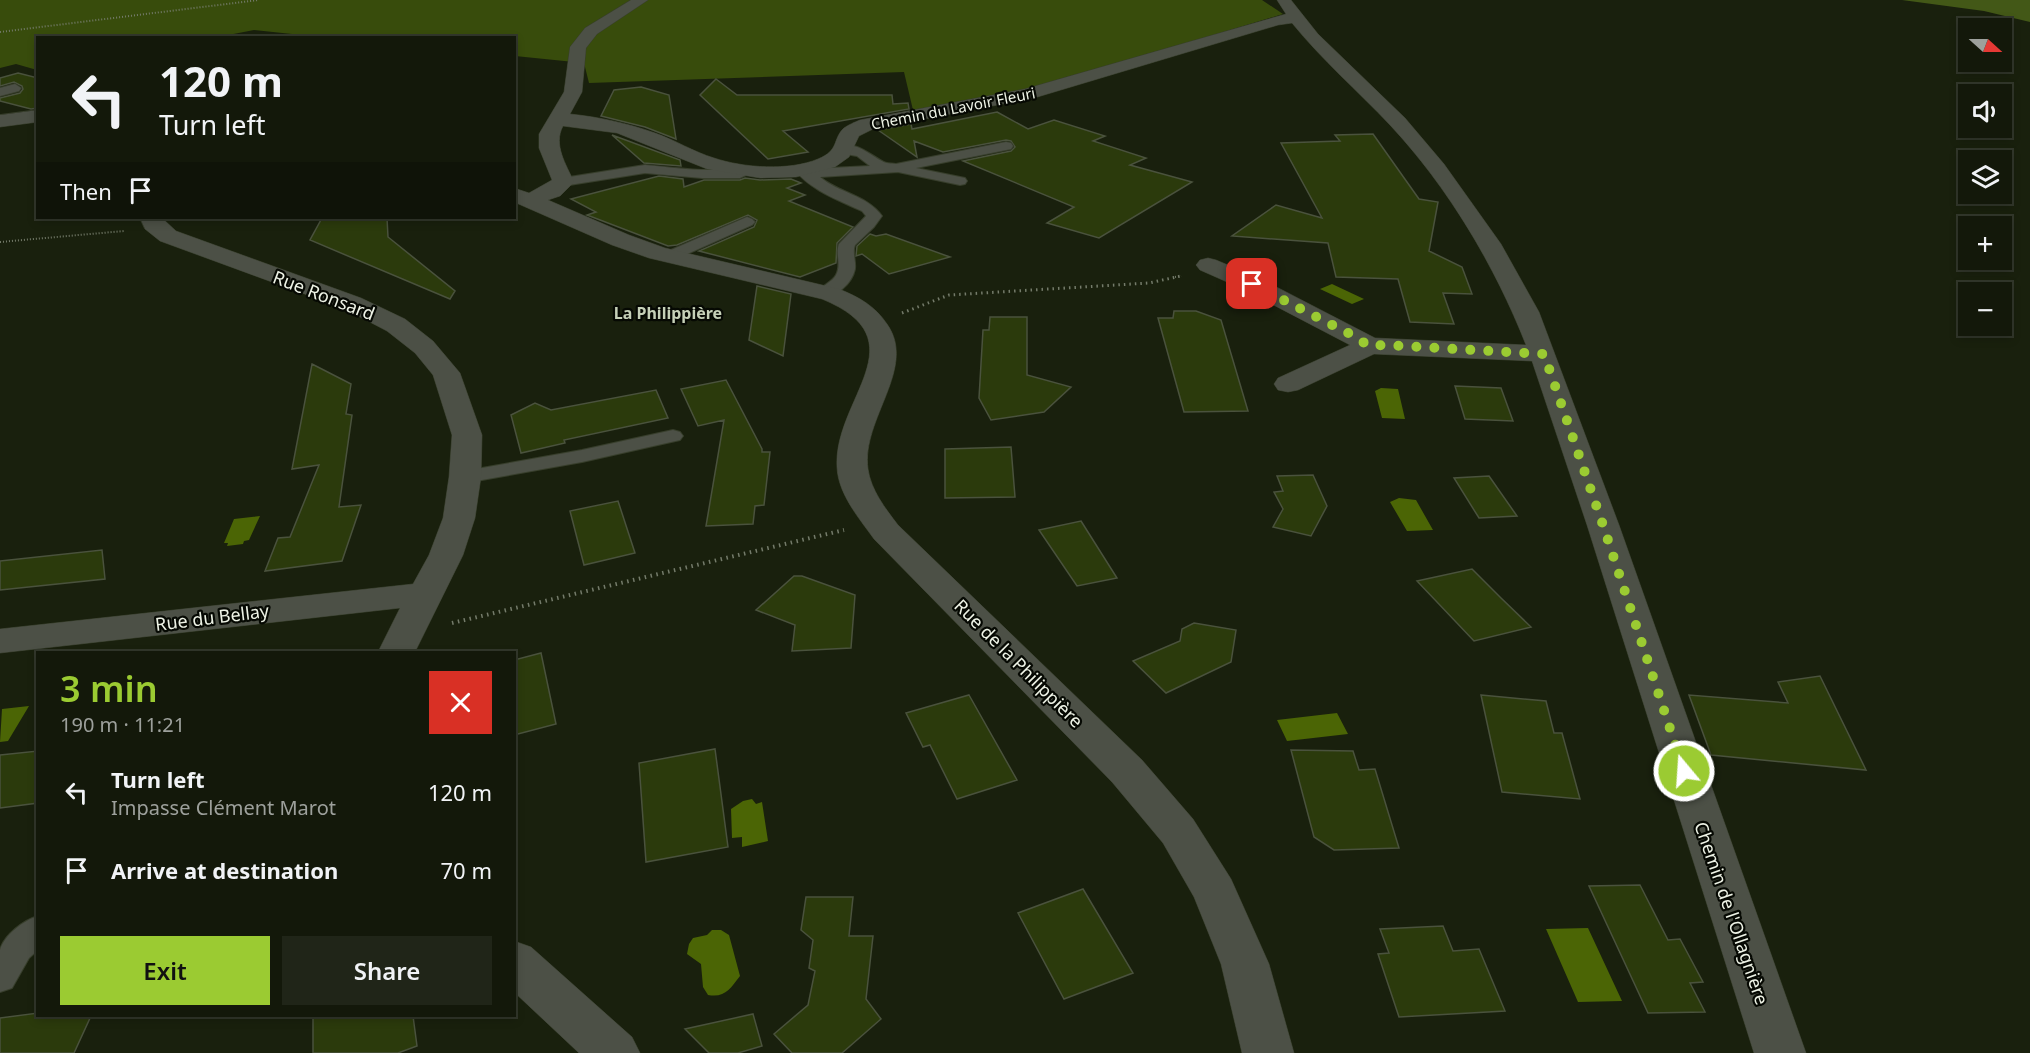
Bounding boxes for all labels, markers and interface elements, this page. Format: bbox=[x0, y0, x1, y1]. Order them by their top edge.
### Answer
north arrow bbox=[1958, 18, 2012, 72]
map controls bbox=[1958, 18, 2012, 336]
text: 120 m bbox=[159, 52, 283, 109]
icon: left bbox=[60, 60, 138, 138]
street label: Chemin du Lavoir Fleuri bbox=[869, 82, 1037, 134]
button: sound bbox=[1958, 84, 2012, 138]
text: Turn left bbox=[159, 106, 265, 143]
button: layers bbox=[1958, 150, 2012, 204]
icon: arrive bbox=[124, 174, 157, 207]
text: Then bbox=[60, 176, 112, 206]
button: + bbox=[1958, 216, 2012, 270]
pin bbox=[1226, 258, 1277, 309]
street label: Rue Ronsard bbox=[270, 265, 378, 325]
icon: arrive bbox=[1235, 267, 1268, 300]
button: − bbox=[1958, 282, 2012, 336]
district label: La Philippière bbox=[614, 302, 722, 324]
street label: Rue de la Philippière bbox=[949, 593, 1089, 733]
street label: Rue du Bellay bbox=[154, 598, 271, 636]
text: 3 min bbox=[60, 664, 158, 713]
button: close bbox=[429, 671, 492, 734]
text: 190 m · 11:21 bbox=[60, 711, 185, 738]
position arrow bbox=[1652, 739, 1716, 803]
text: Turn left bbox=[111, 764, 205, 794]
icon: left bbox=[60, 776, 93, 809]
text: 120 m bbox=[428, 777, 492, 807]
text: Impasse Clément Marot bbox=[111, 794, 336, 821]
street label: Chemin de l'Ollagnière bbox=[1689, 818, 1775, 1008]
icon: arrive bbox=[60, 854, 93, 887]
text: Arrive at destination bbox=[111, 855, 338, 885]
text: 70 m bbox=[441, 855, 492, 885]
button: Exit bbox=[60, 936, 270, 1005]
button: Share bbox=[282, 936, 492, 1005]

